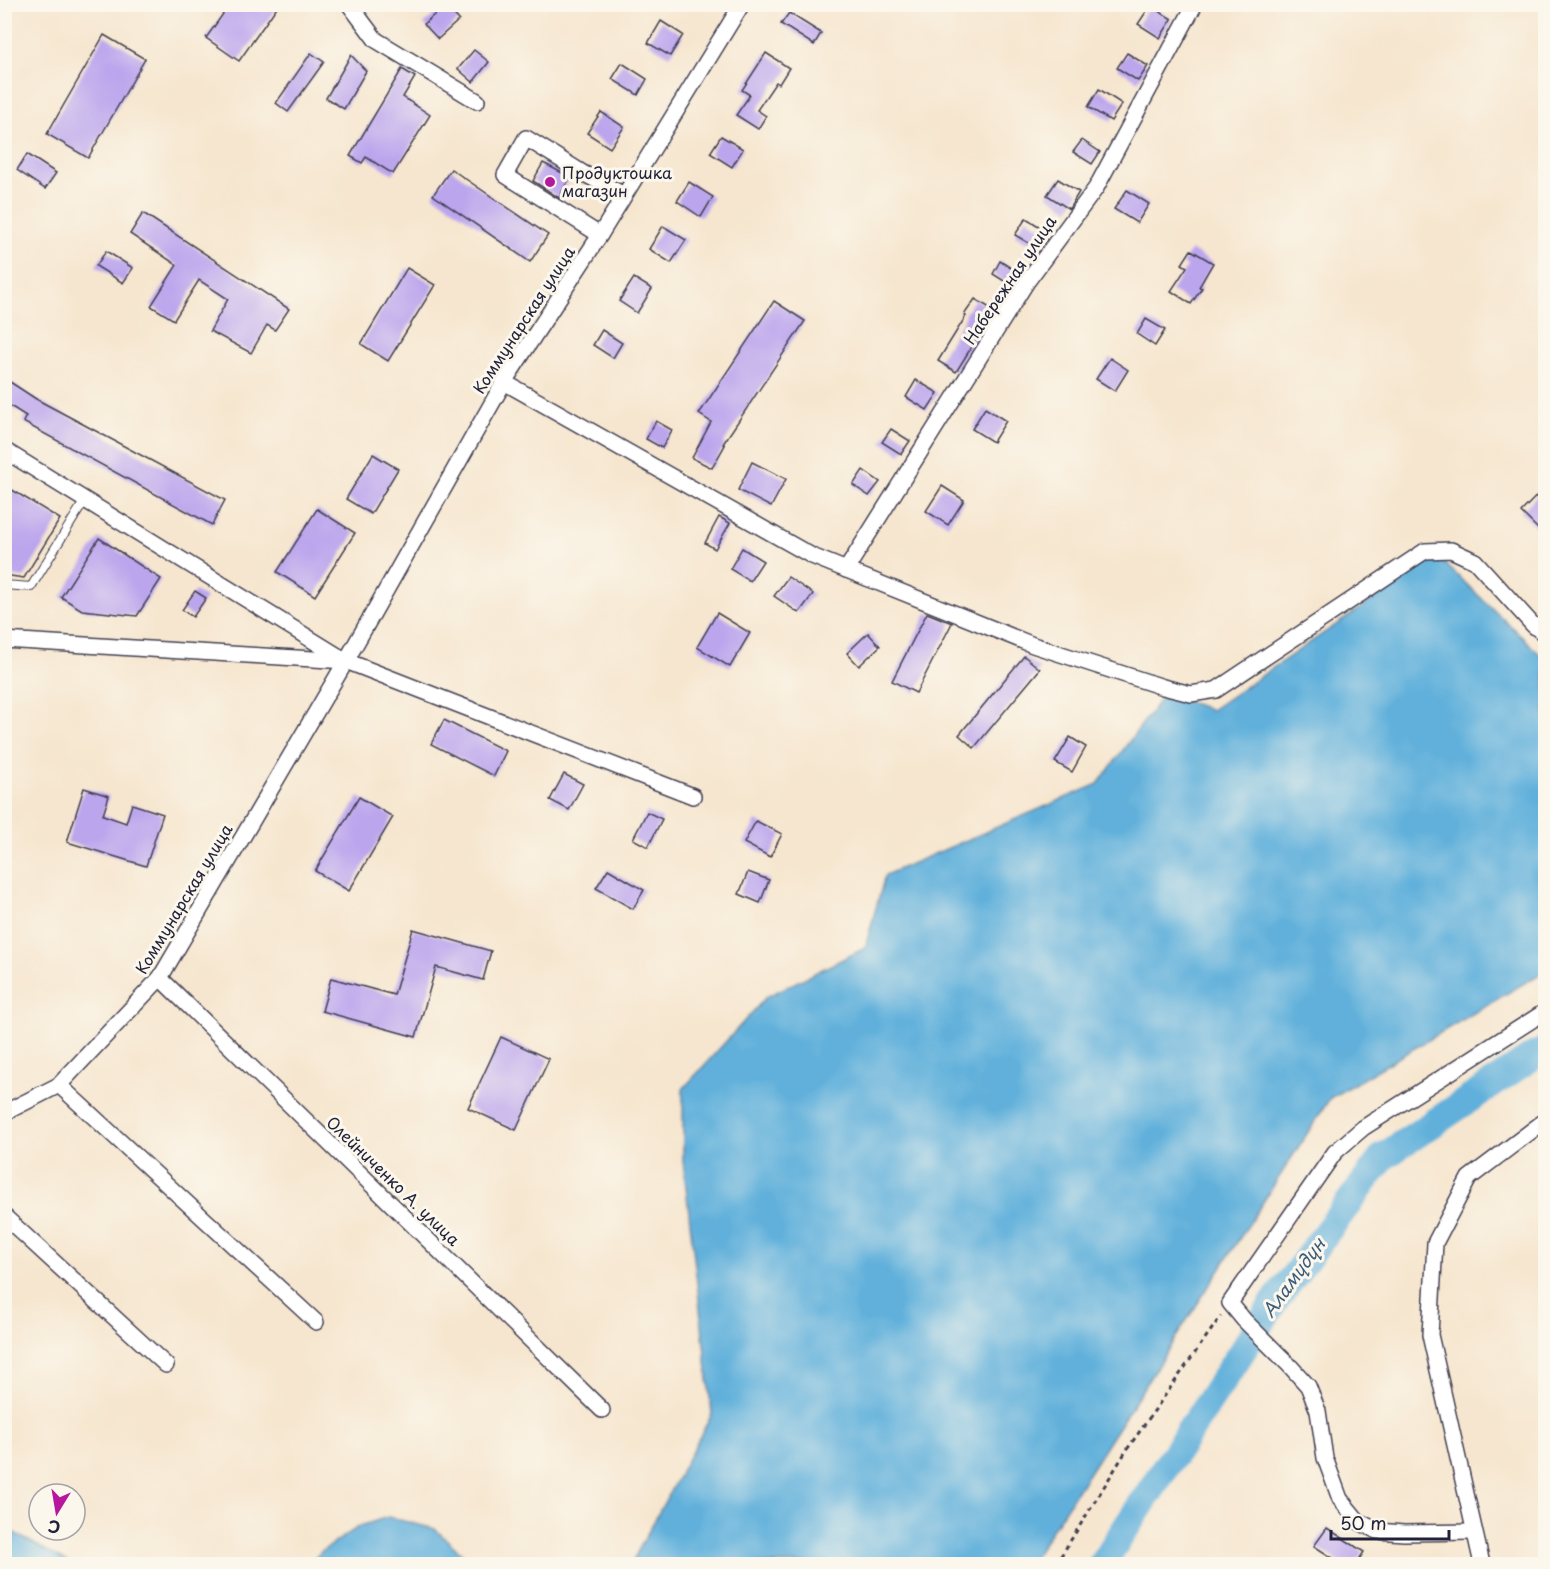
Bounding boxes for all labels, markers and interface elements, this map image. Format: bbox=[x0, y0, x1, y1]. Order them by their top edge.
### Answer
place label: Продуктошка магазин bbox=[562, 160, 672, 202]
marker: Продуктошка магазин bbox=[543, 175, 557, 189]
street label: Набережная улица bbox=[957, 210, 1061, 349]
street label: Коммунарская улица bbox=[466, 241, 580, 398]
street label: Коммунарская улица bbox=[129, 819, 238, 978]
street label: Олейниченко А. улица bbox=[321, 1110, 466, 1251]
water label: Аламүдүн bbox=[1255, 1230, 1332, 1322]
north arrow bbox=[27, 1482, 87, 1542]
scale bar bbox=[1331, 1503, 1450, 1541]
text: 50 m bbox=[1340, 1509, 1387, 1536]
text: С bbox=[46, 1515, 62, 1541]

